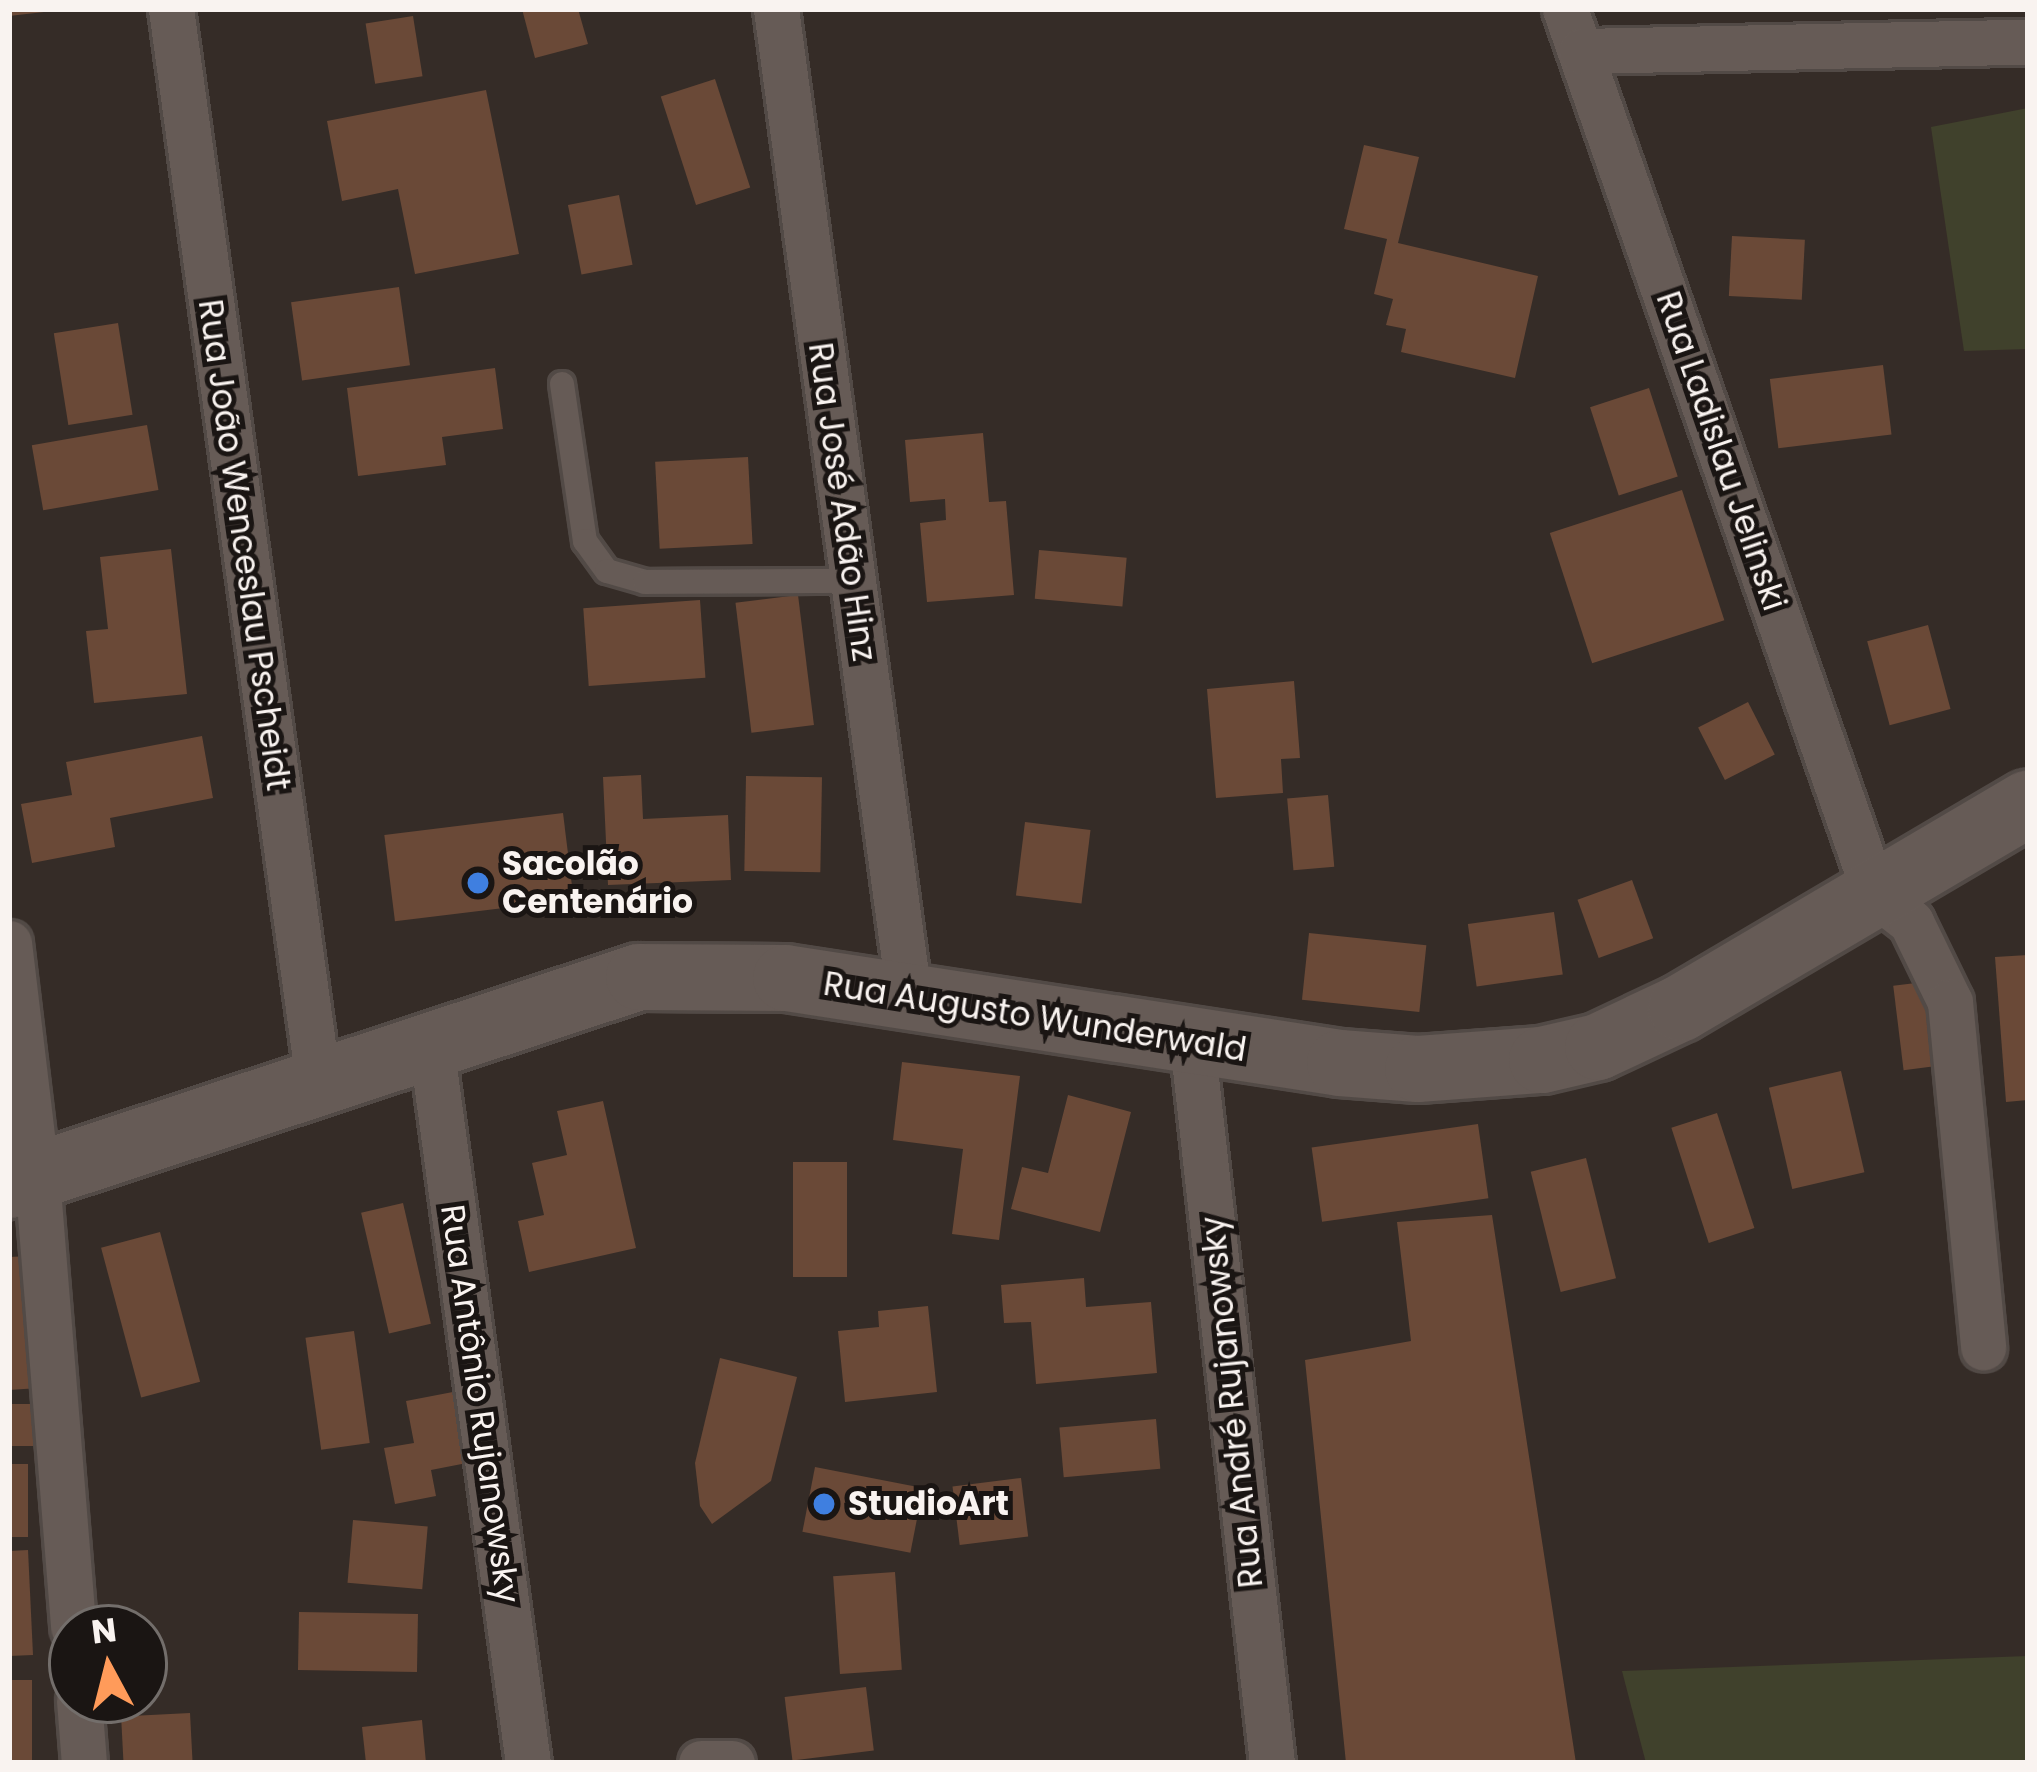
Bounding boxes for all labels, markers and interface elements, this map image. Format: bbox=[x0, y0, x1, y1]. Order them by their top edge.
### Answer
street label: Rua Ladislau Jelinski bbox=[1648, 286, 1794, 616]
street label: Rua João Wenceslau Pscheidt bbox=[190, 297, 298, 793]
street label: Rua José Adão Hinz bbox=[800, 340, 884, 664]
place label: Sacolão Centenário bbox=[502, 844, 693, 922]
marker: Sacolão Centenário bbox=[465, 870, 491, 896]
street label: Rua Augusto Wunderwald bbox=[821, 964, 1249, 1070]
street label: Rua Antônio Rujanowsky bbox=[432, 1202, 528, 1606]
street label: Rua André Rujanowsky bbox=[1193, 1214, 1271, 1590]
place label: StudioArt bbox=[848, 1484, 1009, 1524]
marker: StudioArt bbox=[811, 1491, 837, 1517]
north arrow bbox=[48, 1604, 168, 1724]
text: N bbox=[89, 1606, 119, 1656]

